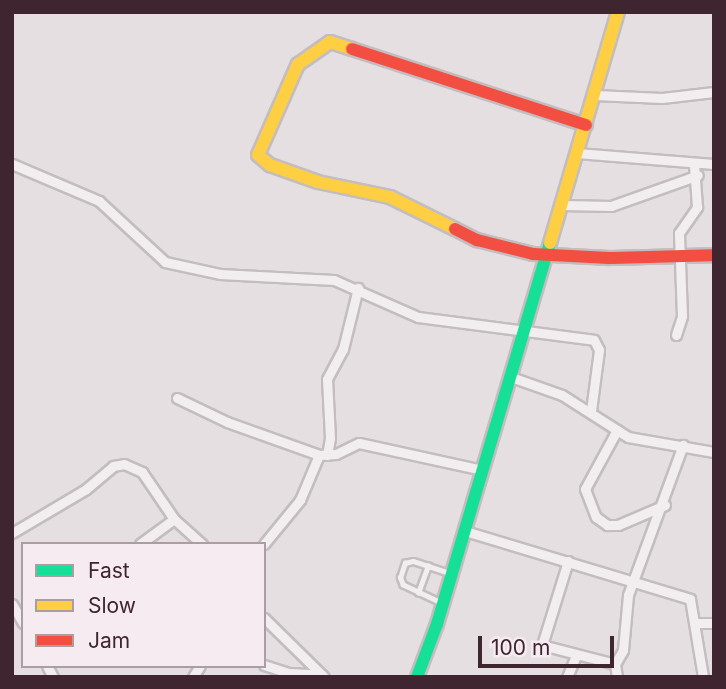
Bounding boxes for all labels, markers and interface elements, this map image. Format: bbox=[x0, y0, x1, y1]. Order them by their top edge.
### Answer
legend bbox=[21, 542, 266, 668]
text: Fast bbox=[88, 558, 130, 583]
text: Slow bbox=[88, 593, 136, 618]
scale bar bbox=[481, 622, 618, 666]
text: Jam bbox=[88, 628, 130, 653]
text: 100 m bbox=[491, 635, 550, 660]

